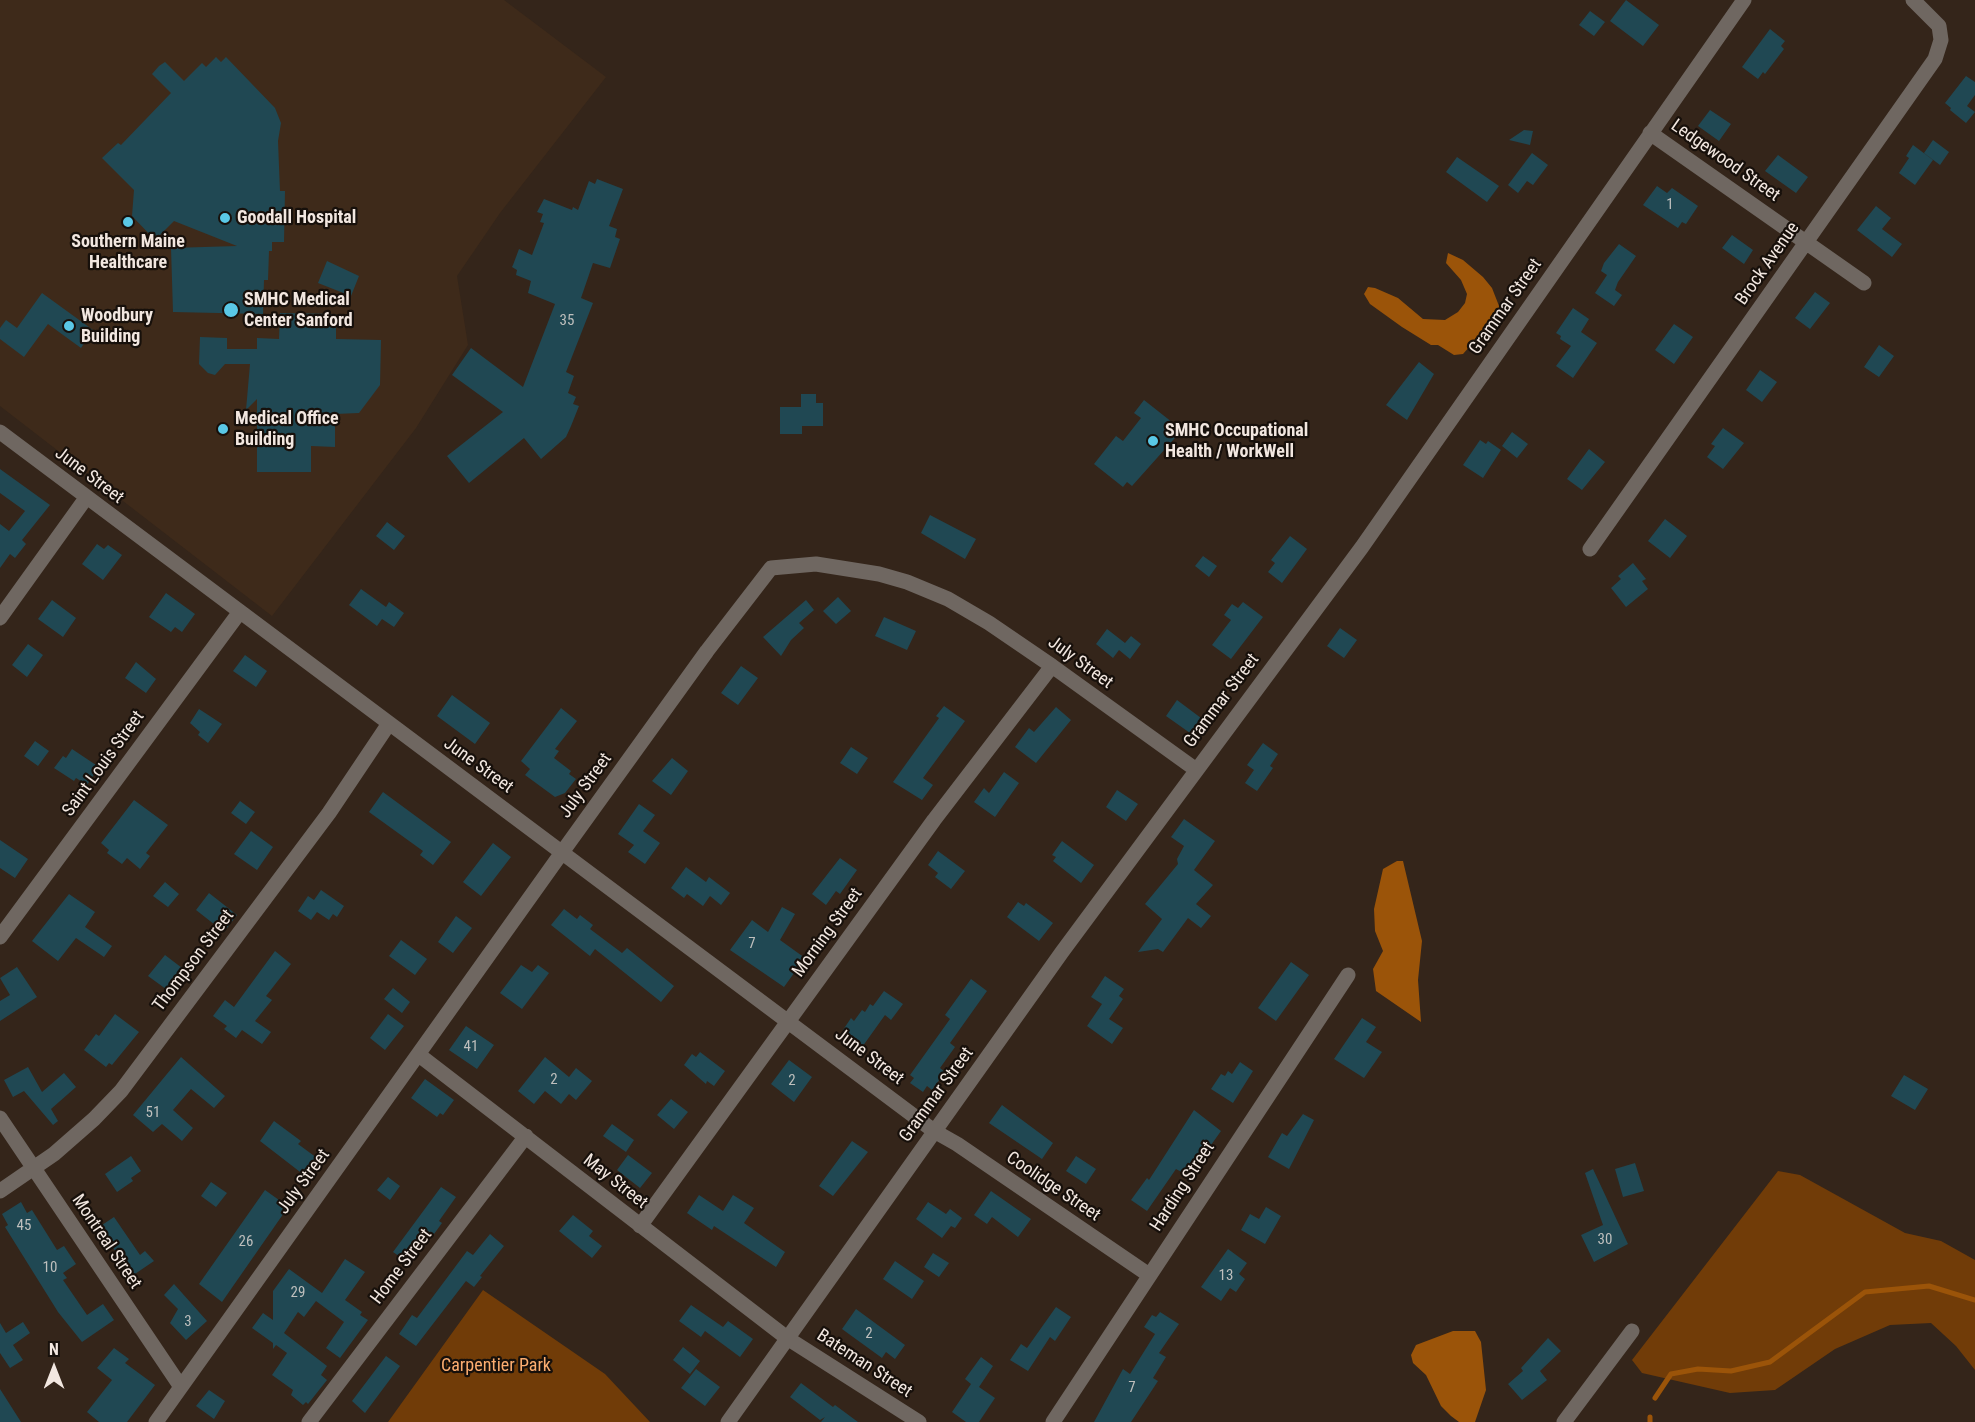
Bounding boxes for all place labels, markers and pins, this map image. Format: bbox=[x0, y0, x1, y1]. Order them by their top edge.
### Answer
place label: Goodall Hospital bbox=[237, 207, 356, 229]
marker: Goodall Hospital bbox=[218, 211, 232, 225]
marker: Southern Maine Healthcare bbox=[121, 215, 135, 229]
place label: Southern Maine Healthcare bbox=[71, 231, 185, 274]
place label: SMHC Medical Center Sanford bbox=[244, 289, 353, 332]
marker: SMHC Medical Center Sanford bbox=[222, 301, 240, 319]
place label: Woodbury Building bbox=[81, 305, 153, 348]
marker: Woodbury Building bbox=[62, 319, 76, 333]
place label: Medical Office Building bbox=[235, 408, 339, 450]
place label: SMHC Occupational Health / WorkWell bbox=[1165, 420, 1308, 462]
marker: Medical Office Building bbox=[216, 422, 230, 436]
marker: SMHC Occupational Health / WorkWell bbox=[1146, 434, 1160, 448]

